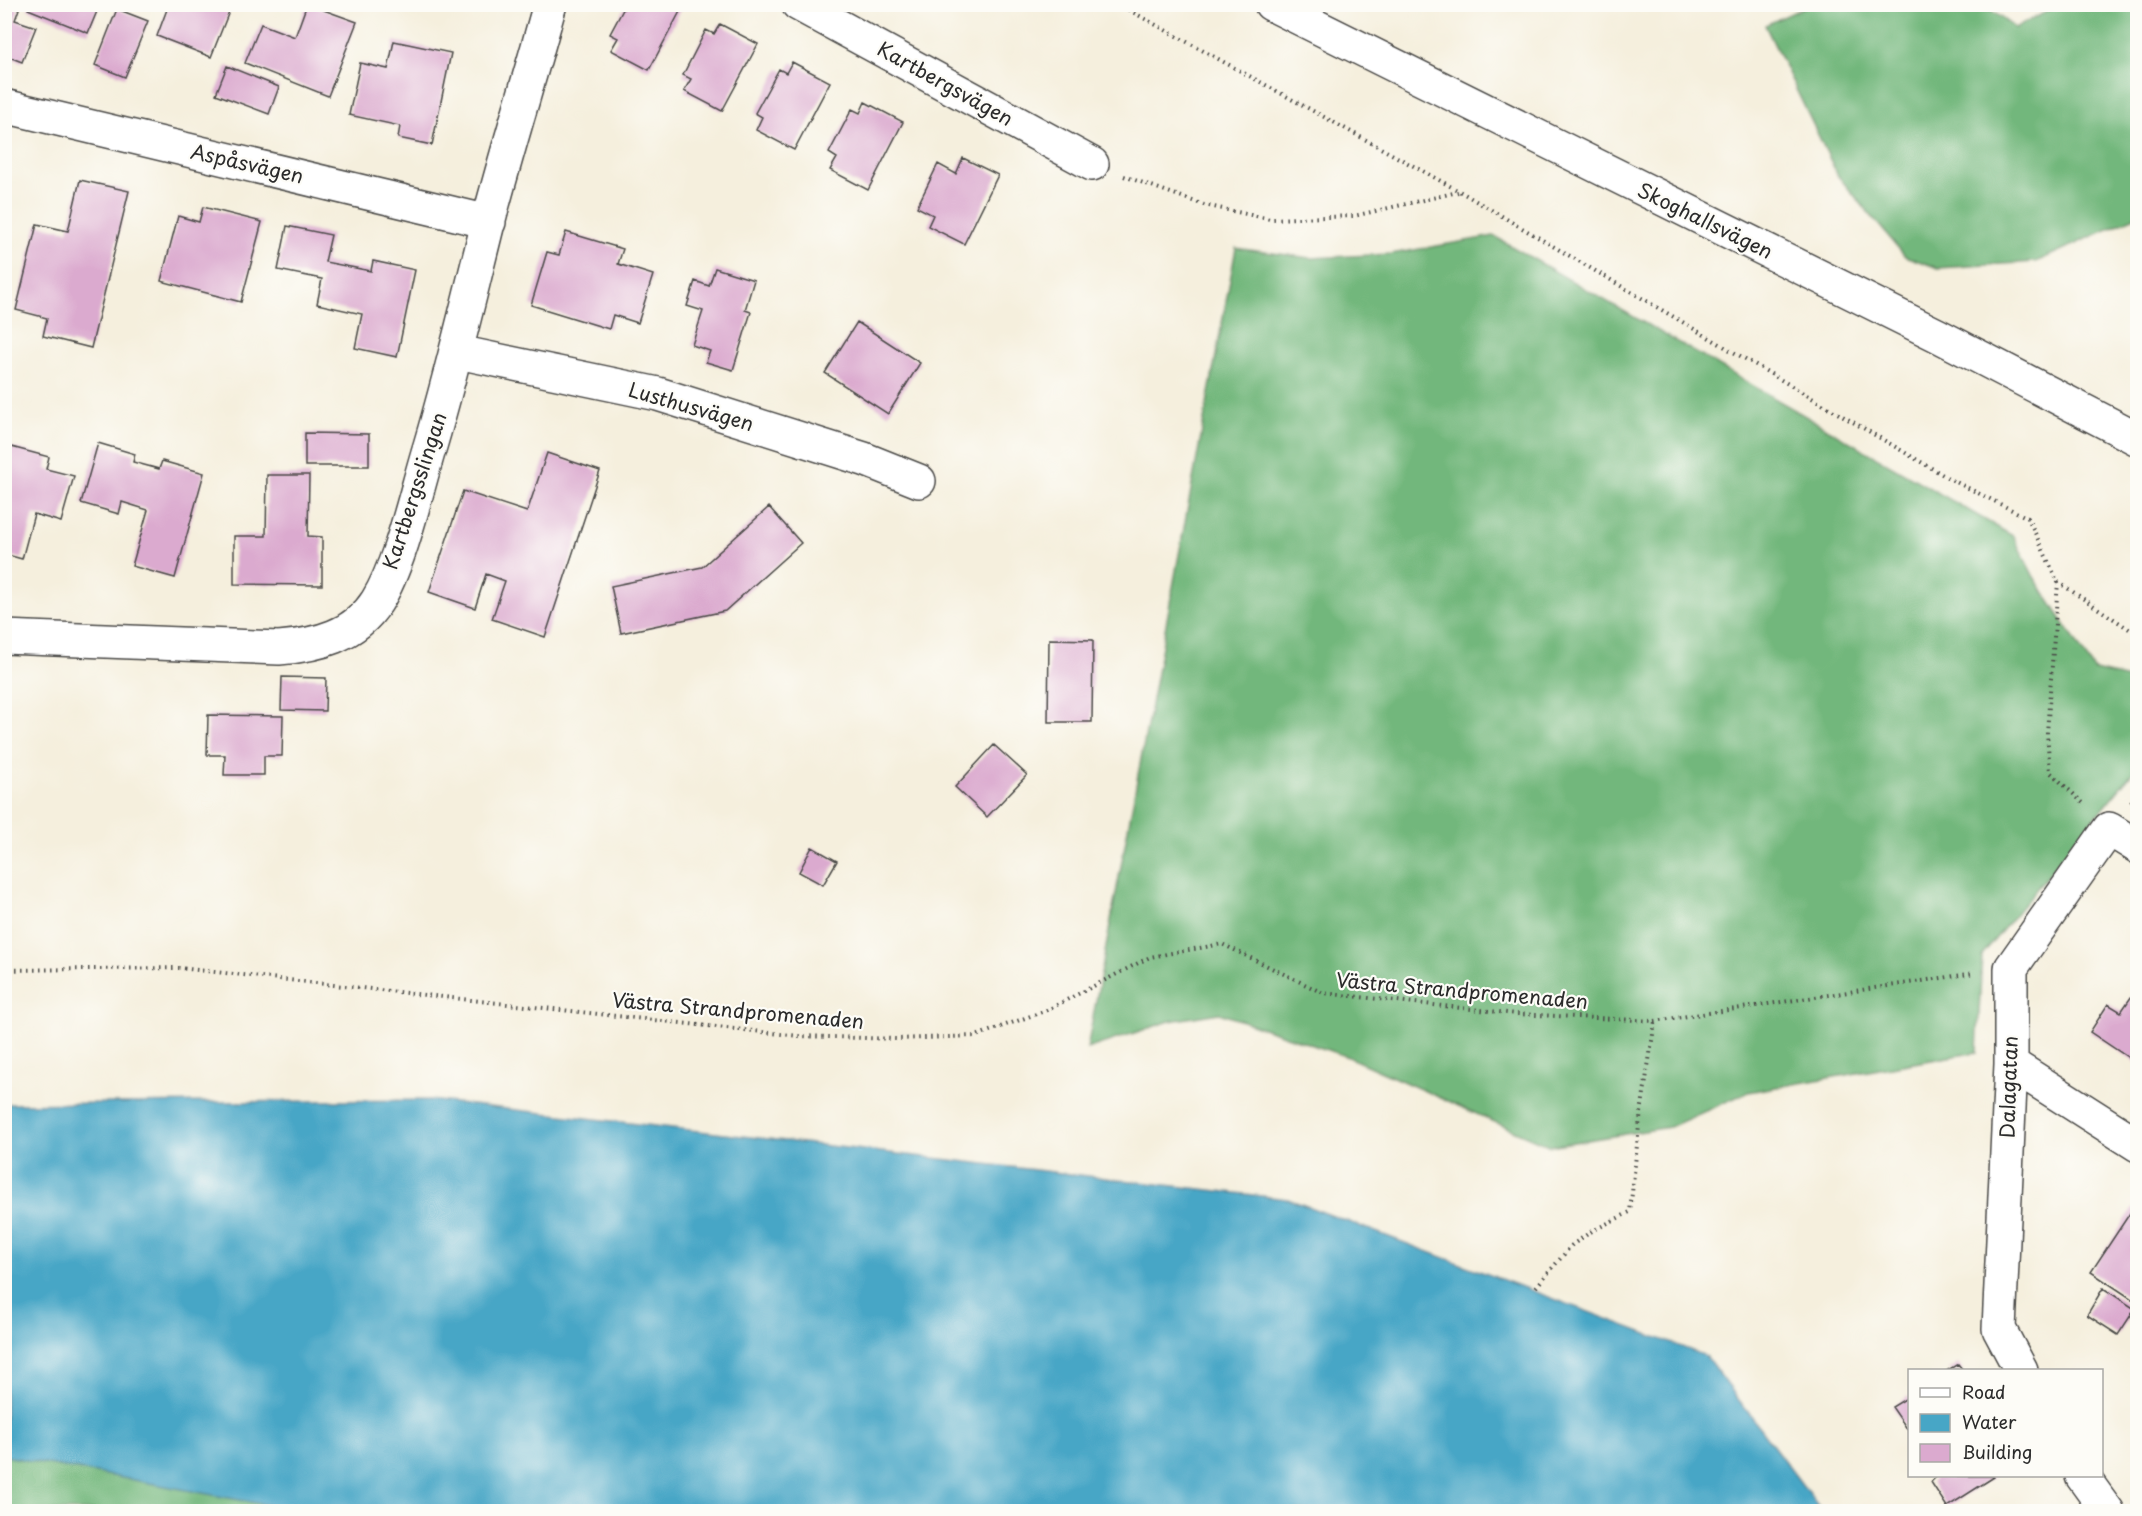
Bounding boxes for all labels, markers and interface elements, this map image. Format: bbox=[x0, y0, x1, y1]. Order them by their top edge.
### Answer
street label: Kartbergsvägen bbox=[872, 33, 1019, 133]
street label: Aspåsvägen bbox=[188, 135, 307, 191]
street label: Skoghallsvägen bbox=[1633, 174, 1778, 266]
street label: Lusthusvägen bbox=[625, 374, 757, 438]
street label: Kartbergsslingan bbox=[374, 408, 454, 573]
street label: Västra Strandpromenaden bbox=[1335, 964, 1589, 1016]
street label: Västra Strandpromenaden bbox=[611, 984, 865, 1036]
street label: Dalagatan bbox=[1991, 1035, 2025, 1139]
legend bbox=[1908, 1369, 2103, 1477]
text: Road bbox=[1962, 1378, 2006, 1405]
text: Water bbox=[1962, 1408, 2017, 1435]
text: Building bbox=[1962, 1438, 2032, 1465]

